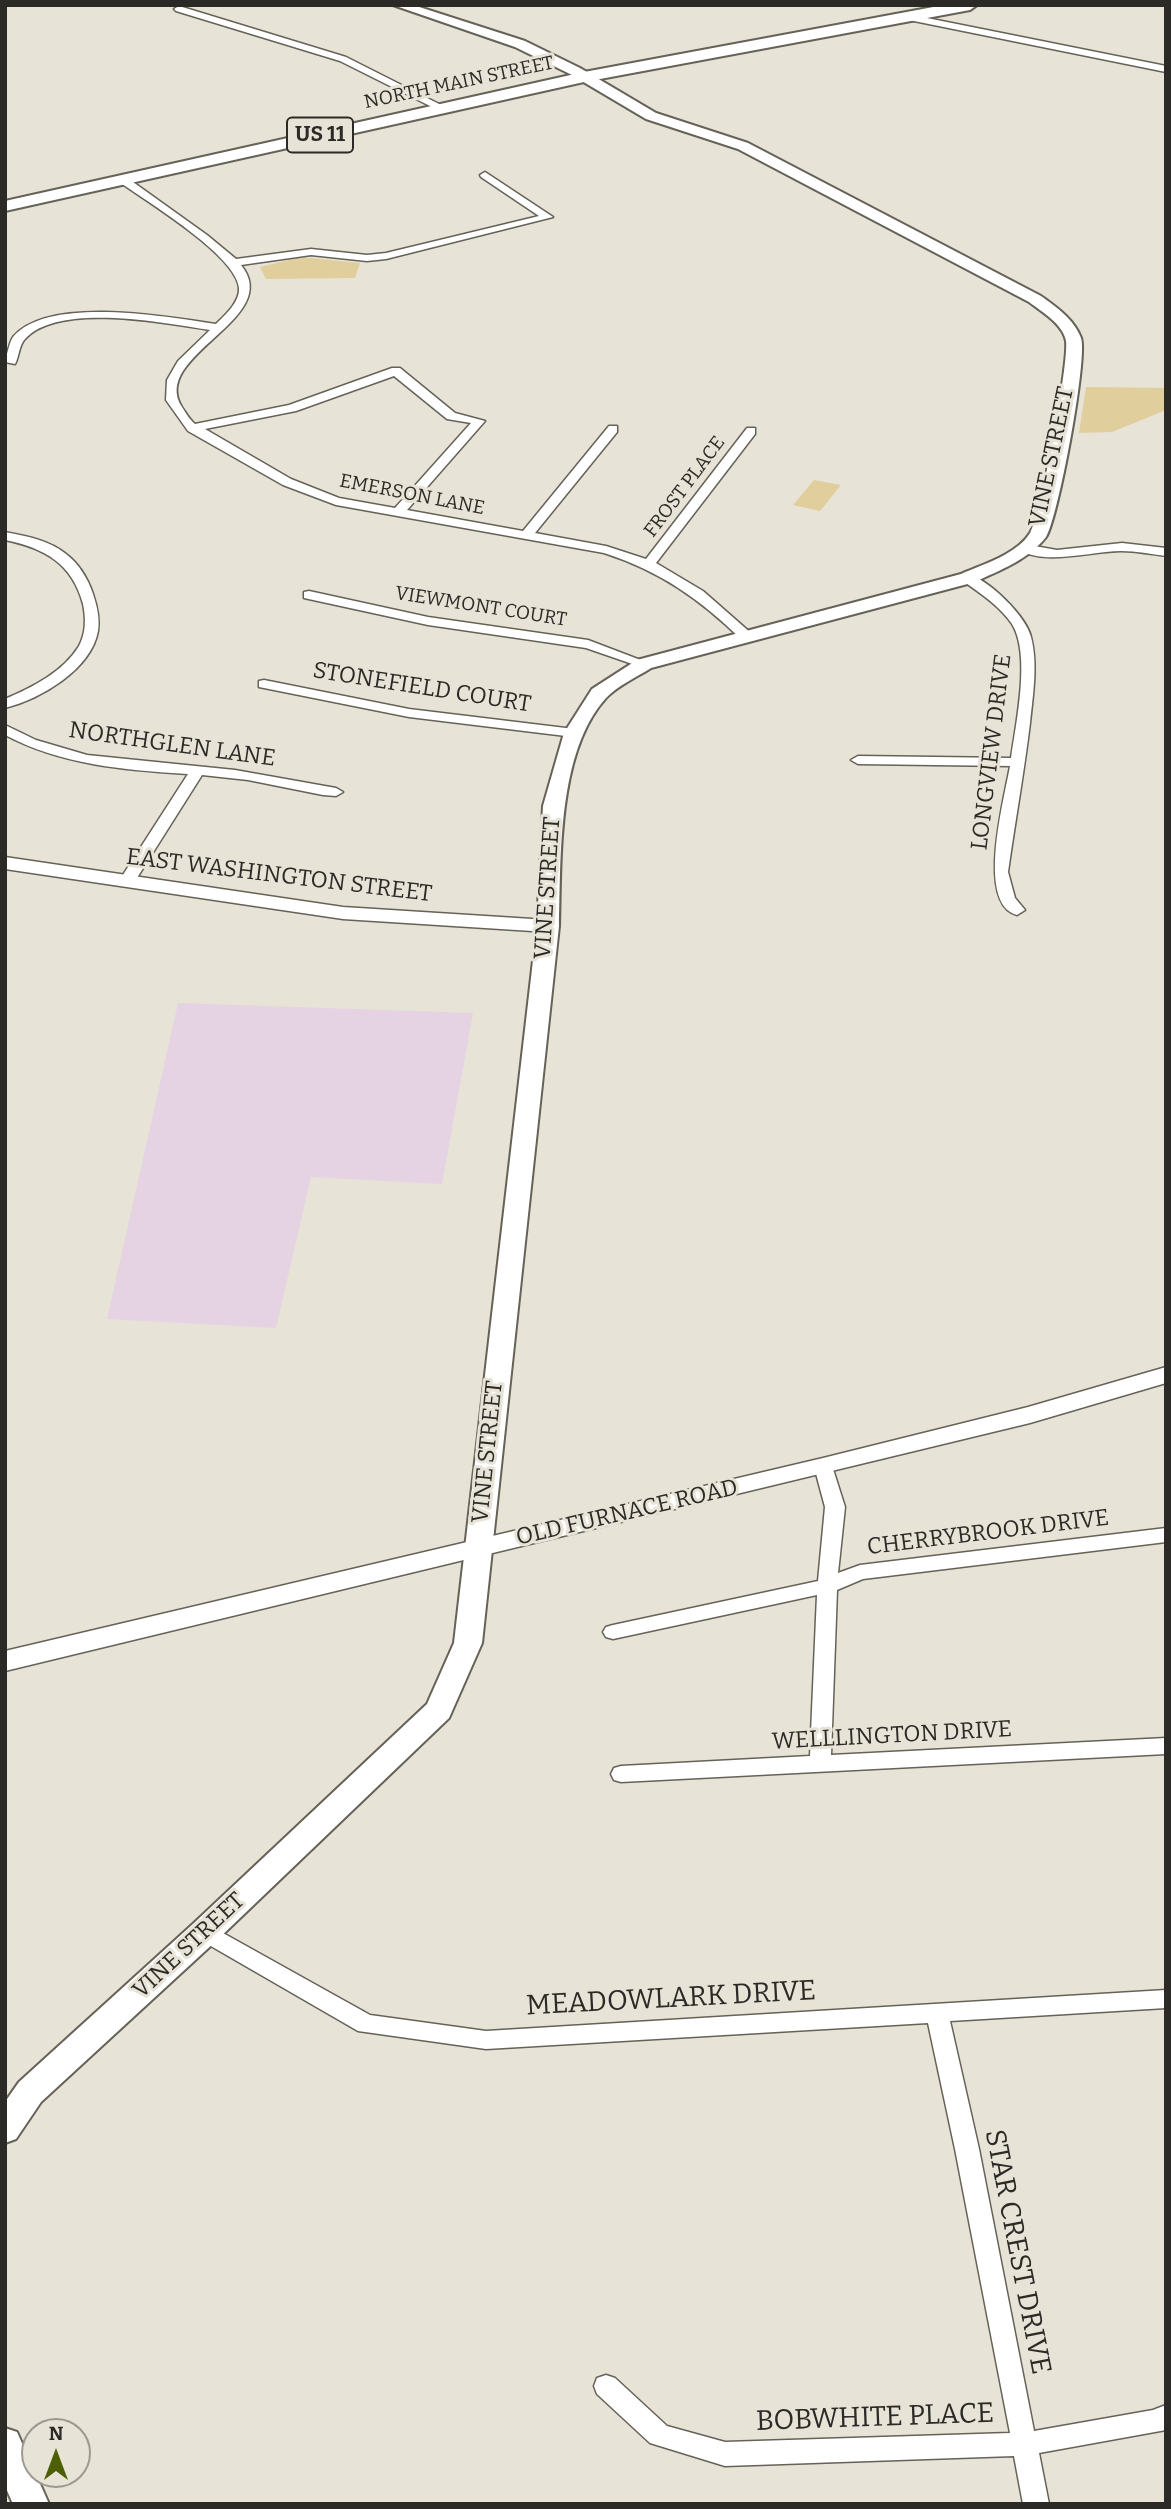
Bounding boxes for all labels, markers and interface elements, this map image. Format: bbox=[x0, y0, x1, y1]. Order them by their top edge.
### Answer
street label: NORTH MAIN STREET bbox=[362, 52, 556, 114]
road number: US 11 bbox=[287, 118, 353, 152]
street label: VINE STREET bbox=[1024, 384, 1080, 530]
street label: FROST PLACE bbox=[640, 432, 730, 542]
street label: EMERSON LANE bbox=[337, 470, 487, 520]
street label: VIEWMONT COURT bbox=[394, 582, 568, 632]
street label: LONGVIEW DRIVE bbox=[966, 652, 1018, 852]
street label: STONEFIELD COURT bbox=[311, 657, 533, 719]
street label: NORTHGLEN LANE bbox=[67, 717, 277, 773]
street label: VINE STREET bbox=[529, 816, 567, 960]
street label: EAST WASHINGTON STREET bbox=[125, 844, 433, 908]
street label: VINE STREET bbox=[467, 1380, 509, 1524]
street label: OLD FURNACE ROAD bbox=[514, 1474, 740, 1552]
street label: CHERRYBROOK DRIVE bbox=[865, 1504, 1111, 1562]
street label: WELLLINGTON DRIVE bbox=[771, 1716, 1013, 1756]
street label: VINE STREET bbox=[127, 1887, 251, 2005]
street label: MEADOWLARK DRIVE bbox=[525, 1975, 817, 2023]
street label: STAR CREST DRIVE bbox=[977, 2127, 1057, 2377]
street label: BOBWHITE PLACE bbox=[755, 2397, 995, 2439]
north arrow bbox=[21, 2418, 91, 2488]
text: N bbox=[49, 2422, 63, 2445]

